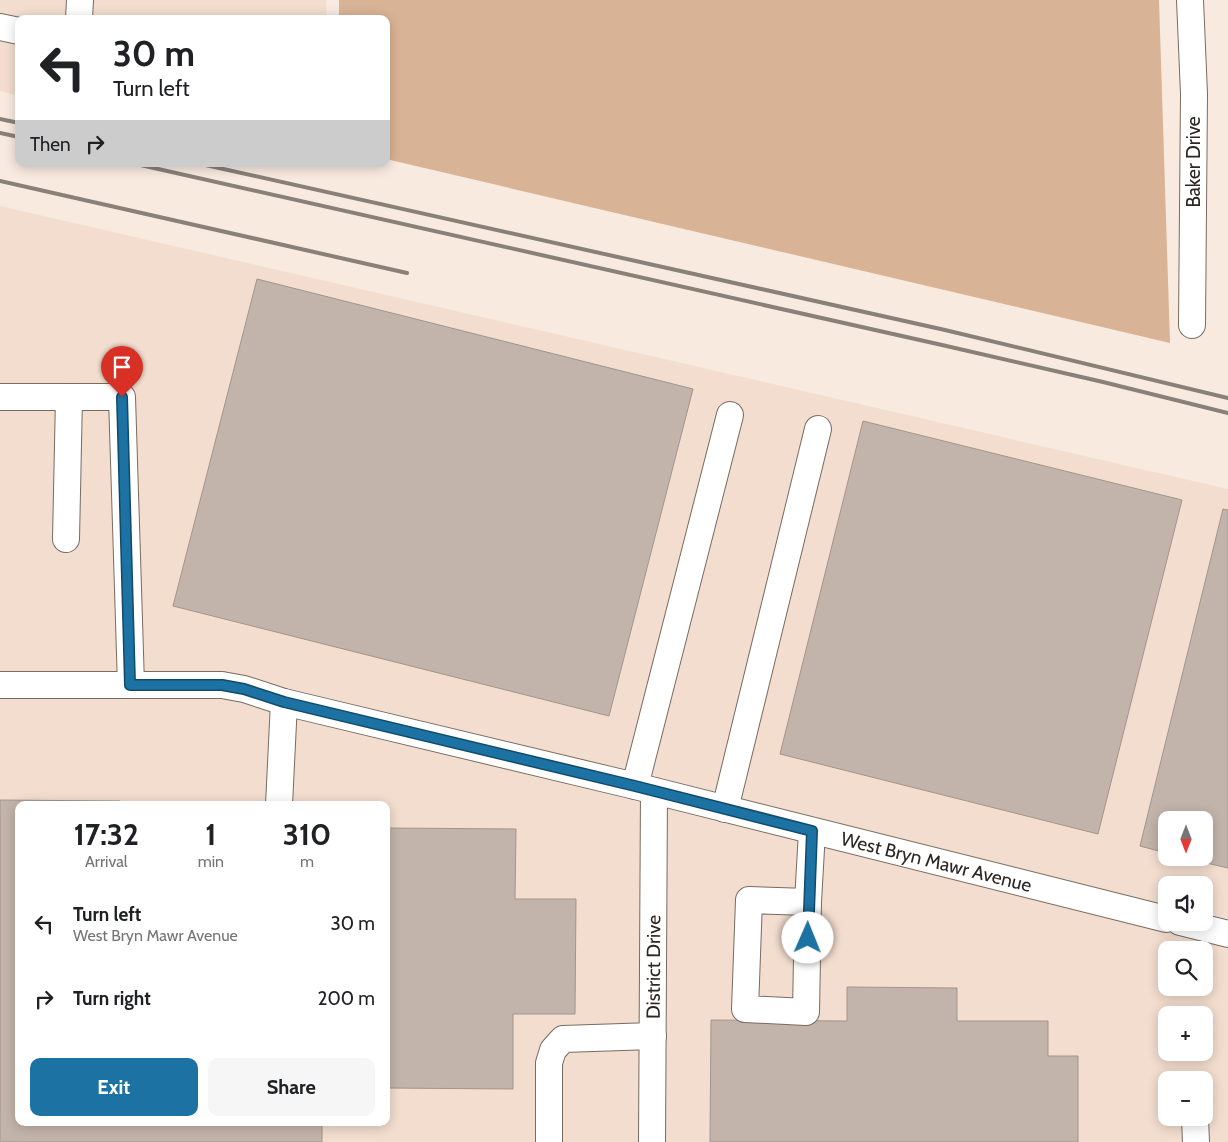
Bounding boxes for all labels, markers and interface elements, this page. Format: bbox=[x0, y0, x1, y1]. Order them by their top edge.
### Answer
text: 30 m bbox=[113, 32, 195, 75]
icon: left bbox=[30, 35, 95, 100]
text: Turn left bbox=[113, 75, 190, 102]
street label: Baker Drive bbox=[1182, 116, 1205, 208]
icon: right bbox=[81, 130, 109, 158]
text: Then bbox=[30, 133, 71, 156]
pin bbox=[101, 346, 143, 397]
icon: arrive bbox=[108, 353, 136, 381]
north arrow bbox=[1158, 811, 1212, 866]
map controls bbox=[1158, 811, 1213, 1126]
text: 17:32 bbox=[74, 816, 139, 853]
text: 1 bbox=[205, 816, 216, 853]
text: 310 bbox=[283, 816, 331, 853]
street label: West Bryn Mawr Avenue bbox=[838, 827, 1034, 897]
text: Arrival bbox=[85, 852, 128, 871]
text: min bbox=[198, 852, 224, 871]
text: m bbox=[300, 852, 314, 871]
button: sound bbox=[1158, 876, 1213, 931]
text: Turn left bbox=[73, 903, 141, 926]
icon: left bbox=[30, 910, 58, 938]
position arrow bbox=[781, 911, 833, 963]
text: 30 m bbox=[331, 912, 375, 935]
street label: District Drive bbox=[642, 915, 665, 1019]
text: West Bryn Mawr Avenue bbox=[73, 926, 238, 945]
button: search bbox=[1158, 941, 1213, 996]
icon: right bbox=[30, 985, 58, 1013]
text: Turn right bbox=[73, 987, 151, 1010]
text: 200 m bbox=[318, 987, 375, 1010]
button: + bbox=[1158, 1006, 1213, 1061]
button: Exit bbox=[30, 1058, 198, 1116]
button: Share bbox=[208, 1058, 375, 1116]
button: − bbox=[1158, 1071, 1213, 1126]

